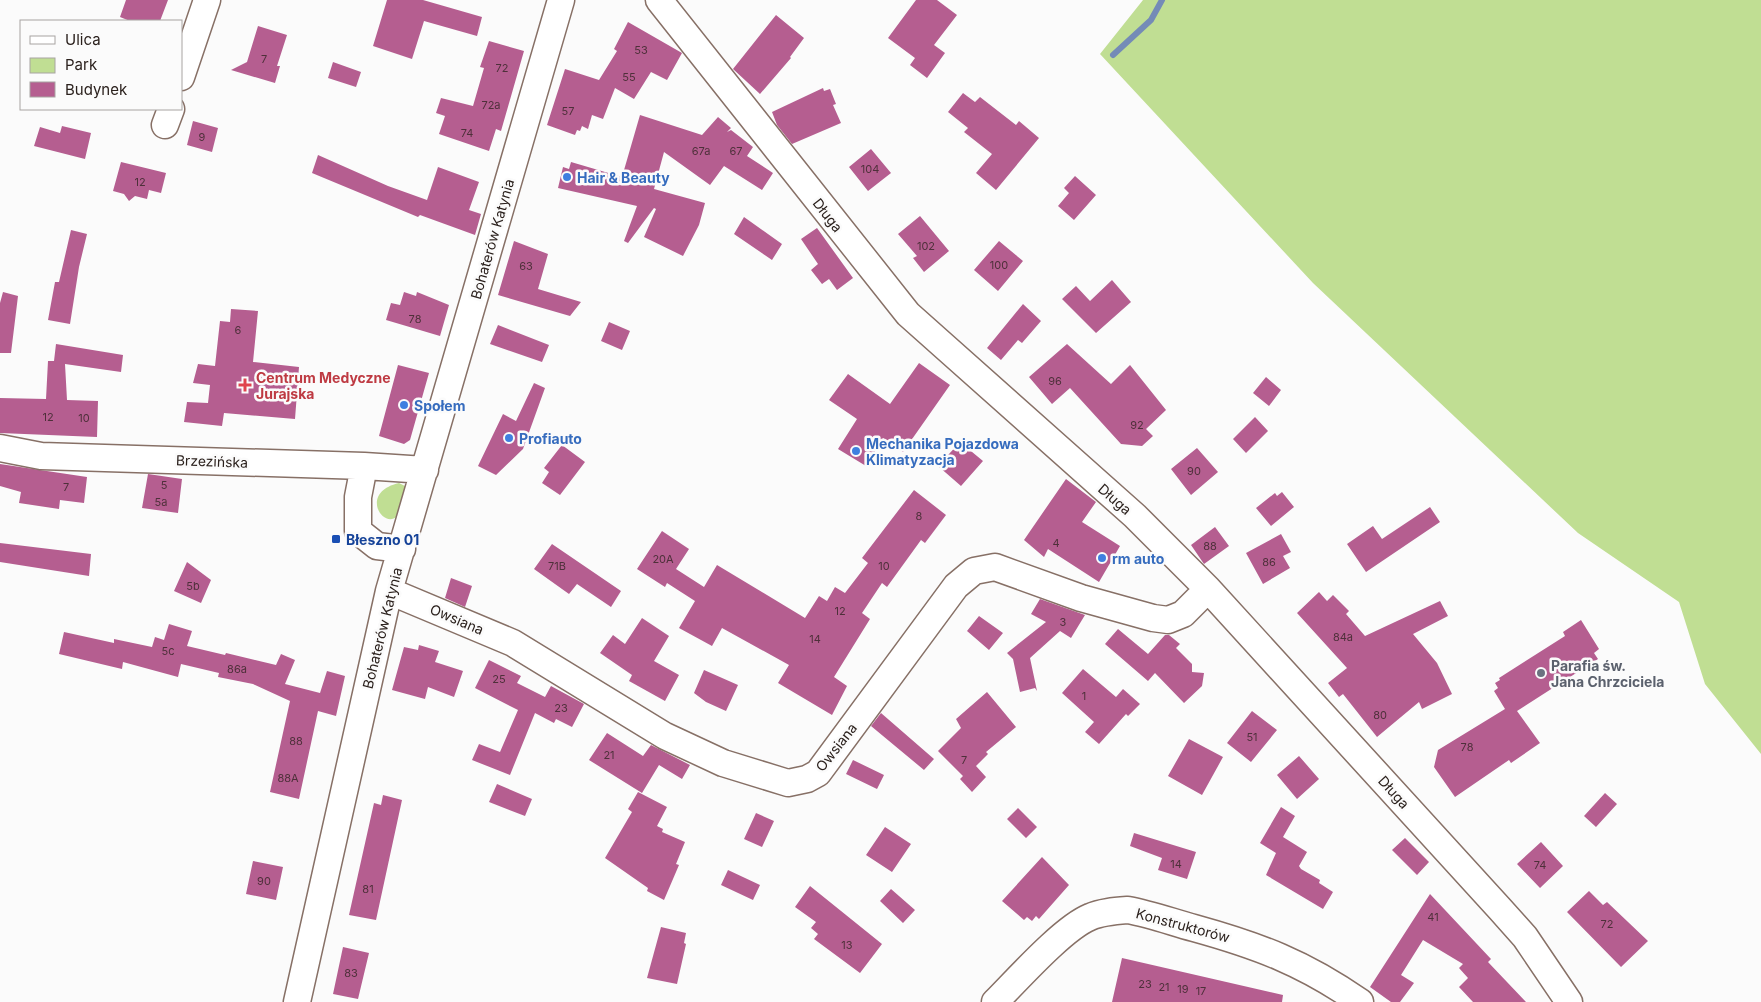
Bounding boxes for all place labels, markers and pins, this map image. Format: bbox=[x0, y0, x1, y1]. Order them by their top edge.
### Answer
place label: Hair & Beauty bbox=[577, 169, 670, 186]
marker: Hair & Beauty bbox=[561, 171, 573, 183]
place label: Centrum Medyczne Jurajska bbox=[256, 369, 391, 402]
marker: Centrum Medyczne Jurajska bbox=[238, 378, 252, 392]
place label: Społem bbox=[414, 397, 466, 414]
marker: Społem bbox=[398, 399, 410, 411]
place label: Profiauto bbox=[519, 430, 582, 447]
marker: Profiauto bbox=[503, 432, 515, 444]
place label: Mechanika Pojazdowa Klimatyzacja bbox=[866, 435, 1019, 468]
marker: Mechanika Pojazdowa Klimatyzacja bbox=[850, 445, 862, 457]
place label: Błeszno 01 bbox=[346, 531, 419, 548]
marker: Błeszno 01 bbox=[330, 533, 342, 545]
place label: rm auto bbox=[1112, 550, 1165, 567]
marker: rm auto bbox=[1096, 552, 1108, 564]
place label: Parafia św. Jana Chrzciciela bbox=[1551, 657, 1664, 690]
marker: Parafia św. Jana Chrzciciela bbox=[1535, 667, 1547, 679]

